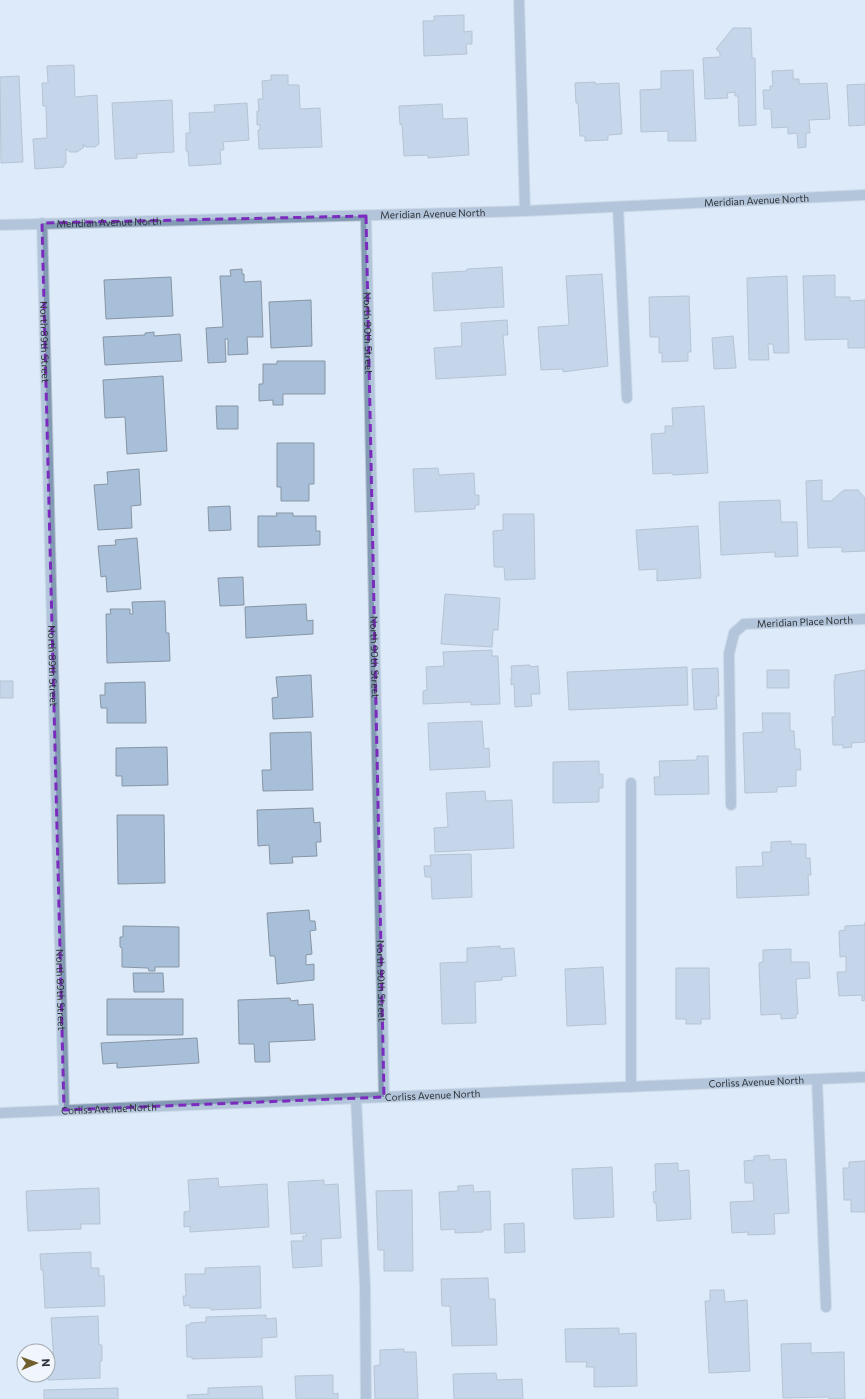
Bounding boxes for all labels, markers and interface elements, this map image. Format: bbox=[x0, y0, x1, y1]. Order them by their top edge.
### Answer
street label: Meridian Avenue North bbox=[704, 192, 809, 209]
street label: Meridian Avenue North bbox=[380, 206, 486, 221]
street label: Meridian Avenue North bbox=[56, 215, 162, 229]
street label: North 90th Street bbox=[362, 292, 375, 374]
street label: North 89th Street bbox=[38, 301, 52, 383]
street label: Meridian Place North bbox=[757, 613, 853, 629]
street label: North 90th Street bbox=[368, 616, 382, 698]
street label: North 89th Street bbox=[46, 625, 60, 707]
street label: North 90th Street bbox=[375, 940, 388, 1022]
street label: North 89th Street bbox=[54, 949, 68, 1031]
street label: Corliss Avenue North bbox=[708, 1074, 804, 1090]
street label: Corliss Avenue North bbox=[385, 1087, 481, 1103]
street label: Corliss Avenue North bbox=[61, 1100, 157, 1116]
north arrow bbox=[16, 1343, 56, 1383]
text: N bbox=[40, 1358, 53, 1367]

